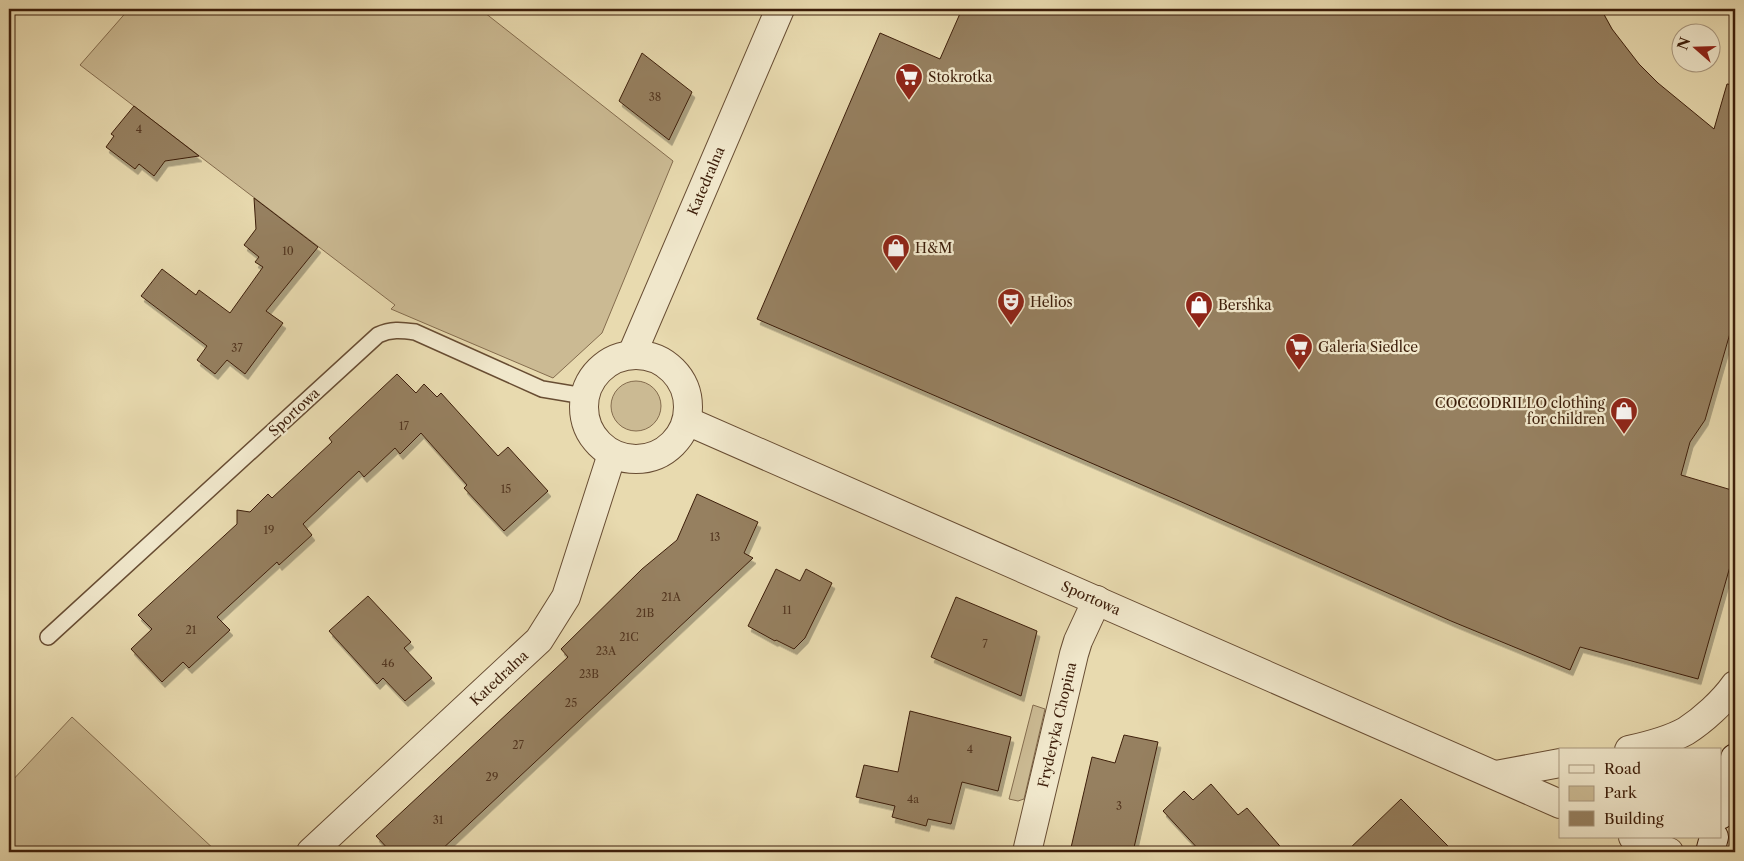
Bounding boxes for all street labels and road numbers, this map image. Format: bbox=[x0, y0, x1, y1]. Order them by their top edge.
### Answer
street label: Katedralna bbox=[683, 143, 729, 218]
street label: Sportowa bbox=[265, 383, 324, 440]
street label: Sportowa bbox=[1058, 577, 1124, 619]
street label: Katedralna bbox=[466, 646, 532, 710]
street label: Fryderyka Chopina bbox=[1034, 660, 1080, 790]

